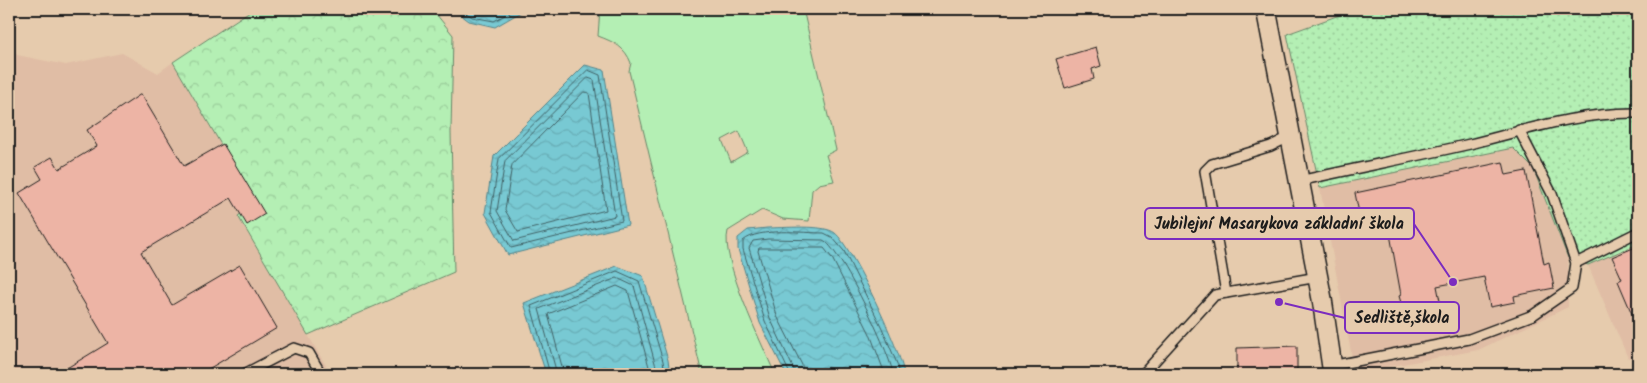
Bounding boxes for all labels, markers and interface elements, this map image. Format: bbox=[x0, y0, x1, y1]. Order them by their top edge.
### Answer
callout: Jubilejní Masarykova základní škola bbox=[1145, 208, 1414, 239]
text: Jubilejní Masarykova základní škola bbox=[1154, 212, 1404, 237]
callout: Sedliště,škola bbox=[1345, 302, 1459, 333]
text: Sedliště,škola bbox=[1355, 306, 1449, 331]

